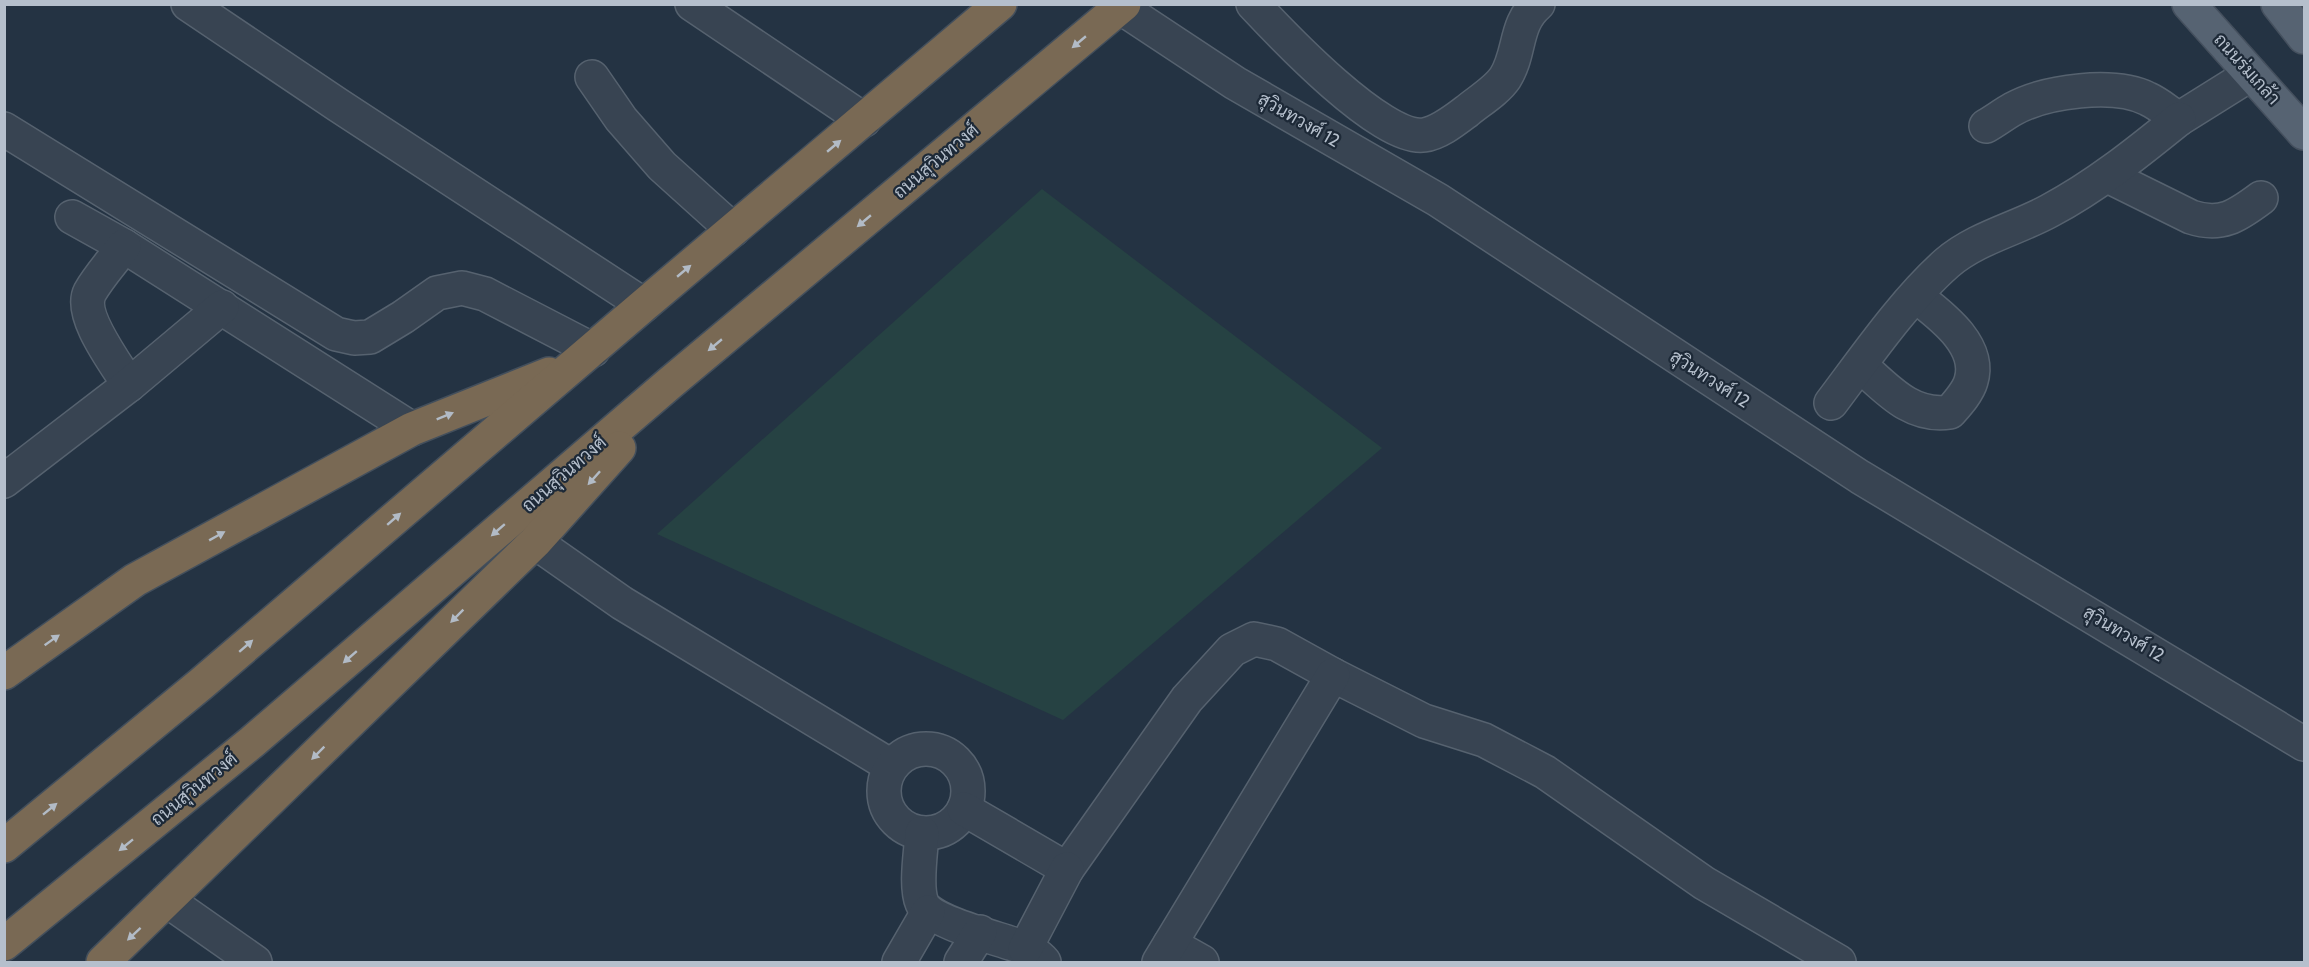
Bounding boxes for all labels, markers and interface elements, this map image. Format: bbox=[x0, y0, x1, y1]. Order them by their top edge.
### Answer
street label: ถนนร่มเกล้า bbox=[2209, 28, 2285, 109]
one-way arrow bbox=[1072, 35, 1087, 48]
street label: สุวินทวงศ์ 12 bbox=[1254, 86, 1345, 153]
street label: ถนนสุวินทวงศ์ bbox=[888, 117, 984, 204]
one-way arrow bbox=[826, 139, 842, 152]
one-way arrow bbox=[856, 214, 872, 227]
one-way arrow bbox=[676, 265, 691, 278]
one-way arrow bbox=[707, 339, 723, 352]
street label: สุวินทวงศ์ 12 bbox=[1666, 343, 1755, 414]
one-way arrow bbox=[436, 411, 454, 420]
street label: ถนนสุวินทวงศ์ bbox=[516, 430, 611, 517]
one-way arrow bbox=[587, 470, 601, 485]
one-way arrow bbox=[386, 513, 401, 526]
one-way arrow bbox=[490, 524, 506, 537]
one-way arrow bbox=[209, 531, 226, 541]
street label: สุวินทวงศ์ 12 bbox=[2079, 600, 2169, 668]
one-way arrow bbox=[450, 609, 464, 623]
one-way arrow bbox=[45, 634, 60, 646]
one-way arrow bbox=[238, 640, 253, 653]
one-way arrow bbox=[342, 651, 358, 664]
street label: ถนนสุวินทวงศ์ bbox=[145, 746, 242, 831]
one-way arrow bbox=[312, 746, 326, 760]
one-way arrow bbox=[42, 802, 58, 815]
one-way arrow bbox=[118, 839, 133, 851]
one-way arrow bbox=[126, 927, 141, 941]

